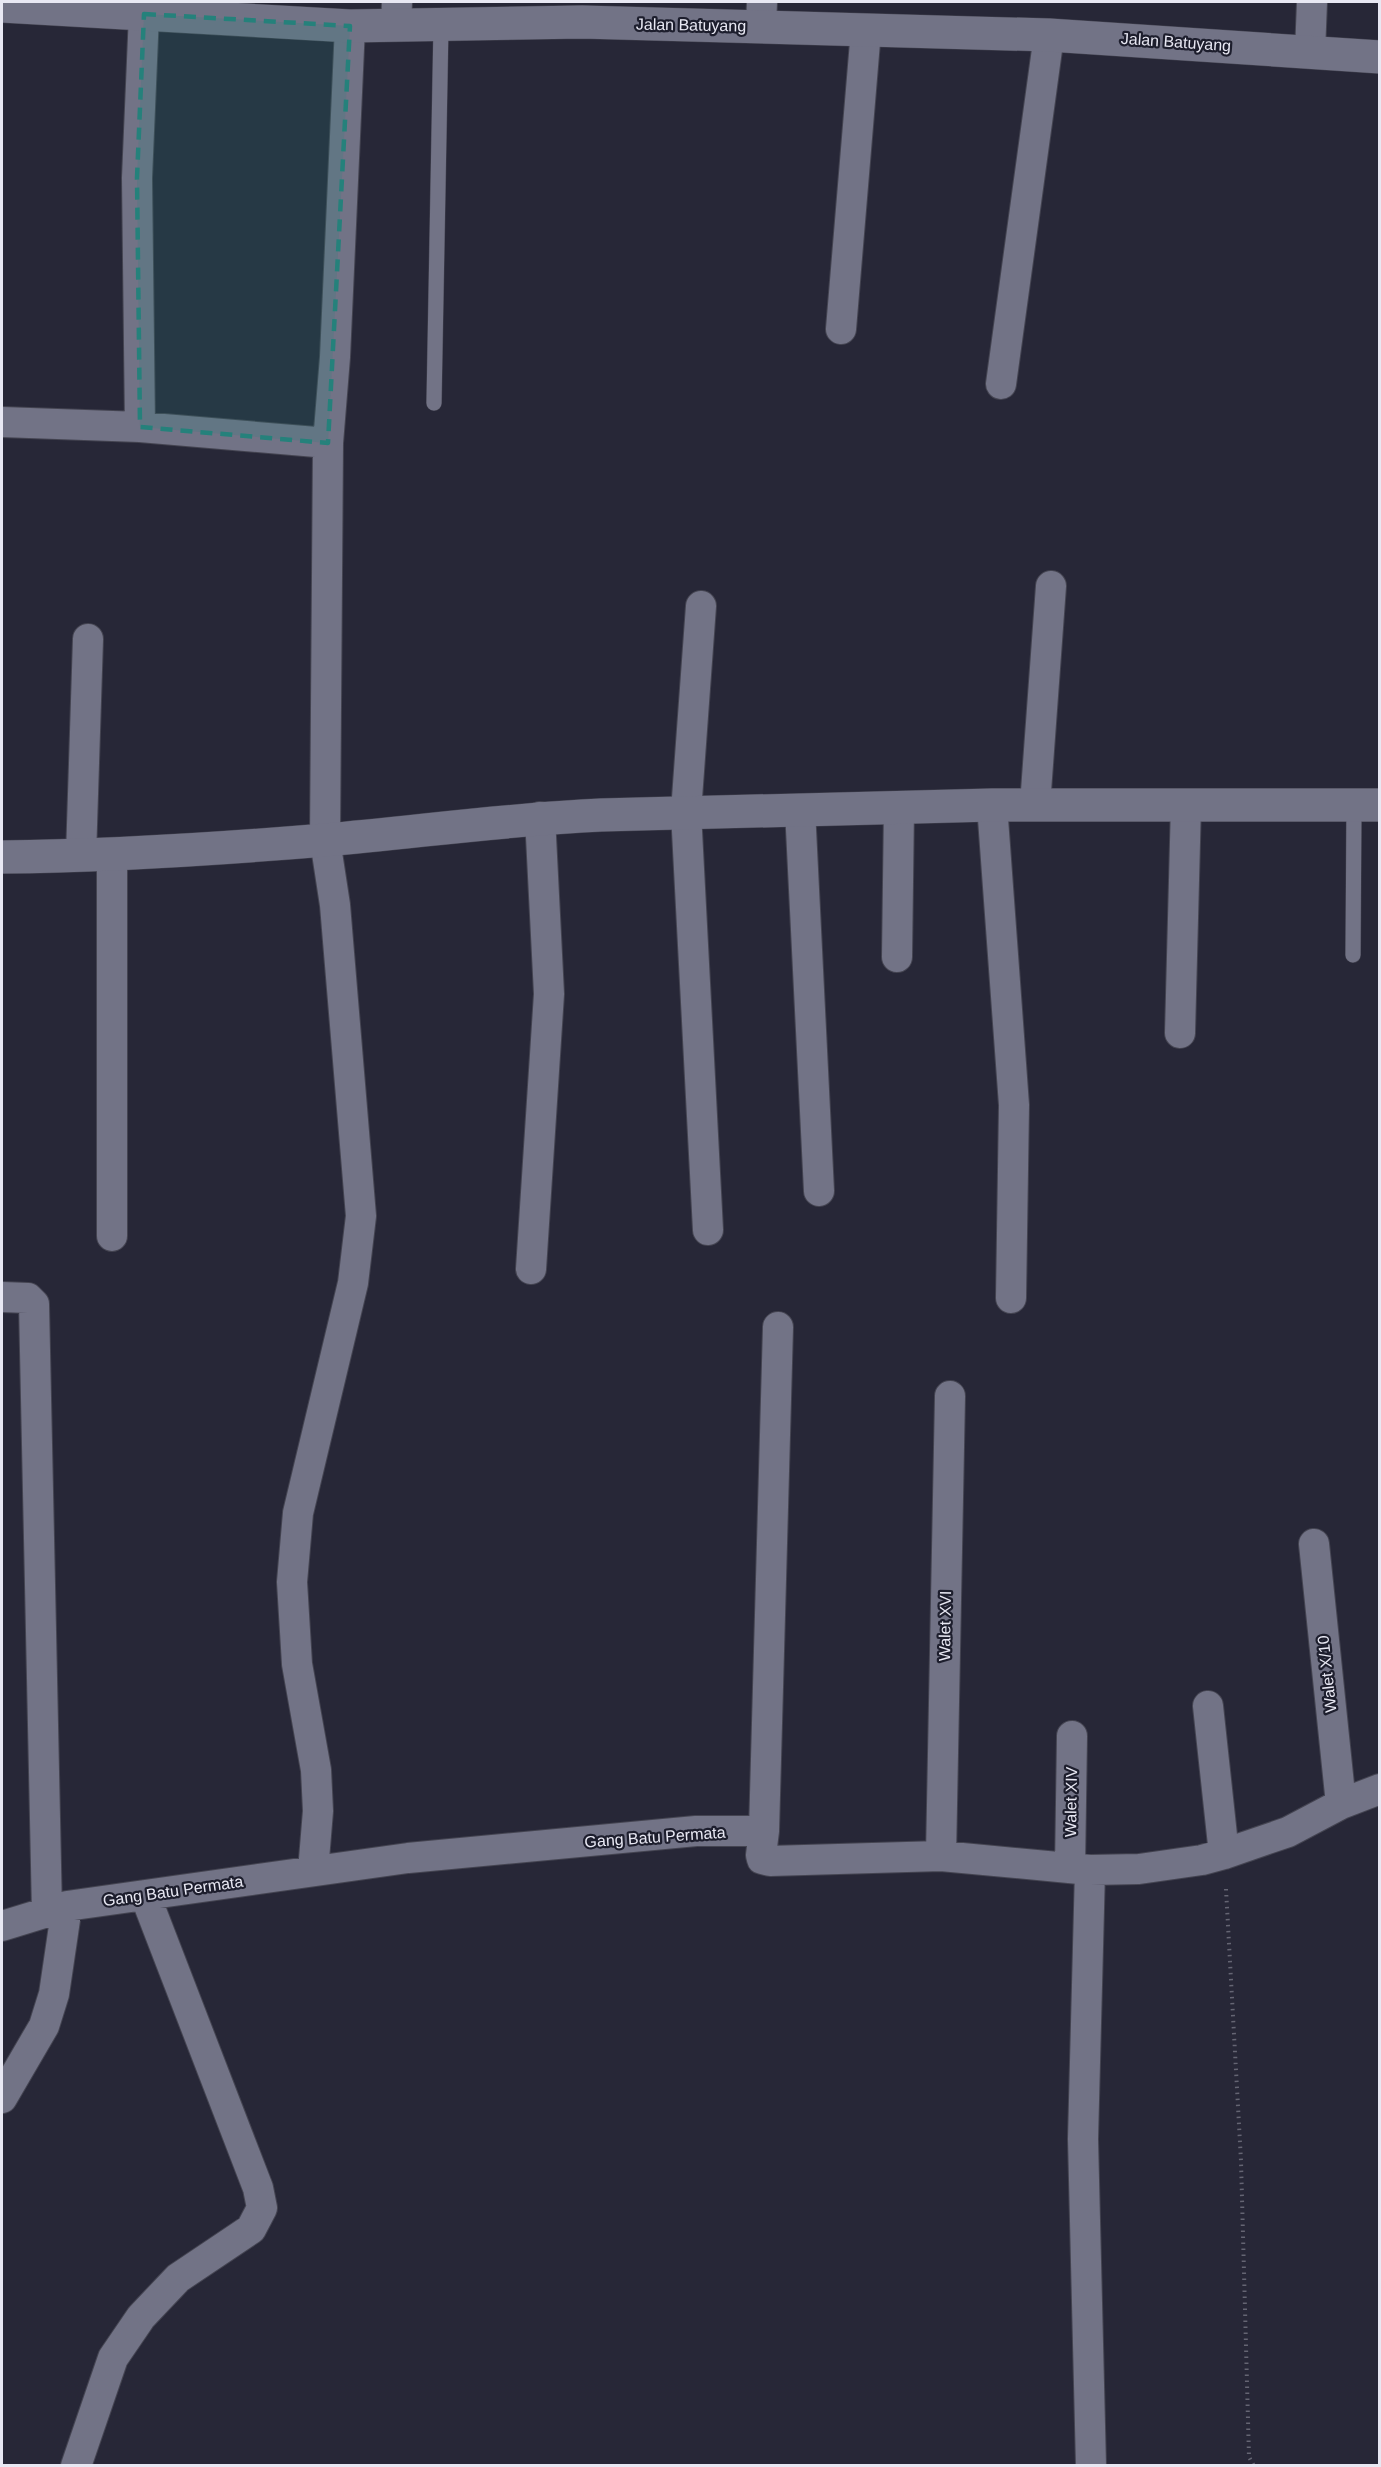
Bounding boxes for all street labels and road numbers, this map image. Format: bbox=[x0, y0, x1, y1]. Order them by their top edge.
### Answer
street label: Jalan Batuyang bbox=[636, 16, 746, 34]
street label: Jalan Batuyang bbox=[1120, 30, 1232, 54]
street label: Walet XVI bbox=[936, 1591, 954, 1661]
street label: Walet X/10 bbox=[1314, 1634, 1340, 1714]
street label: Walet XIV bbox=[1062, 1766, 1080, 1837]
street label: Gang Batu Permata bbox=[584, 1824, 726, 1850]
street label: Gang Batu Permata bbox=[102, 1873, 244, 1909]

